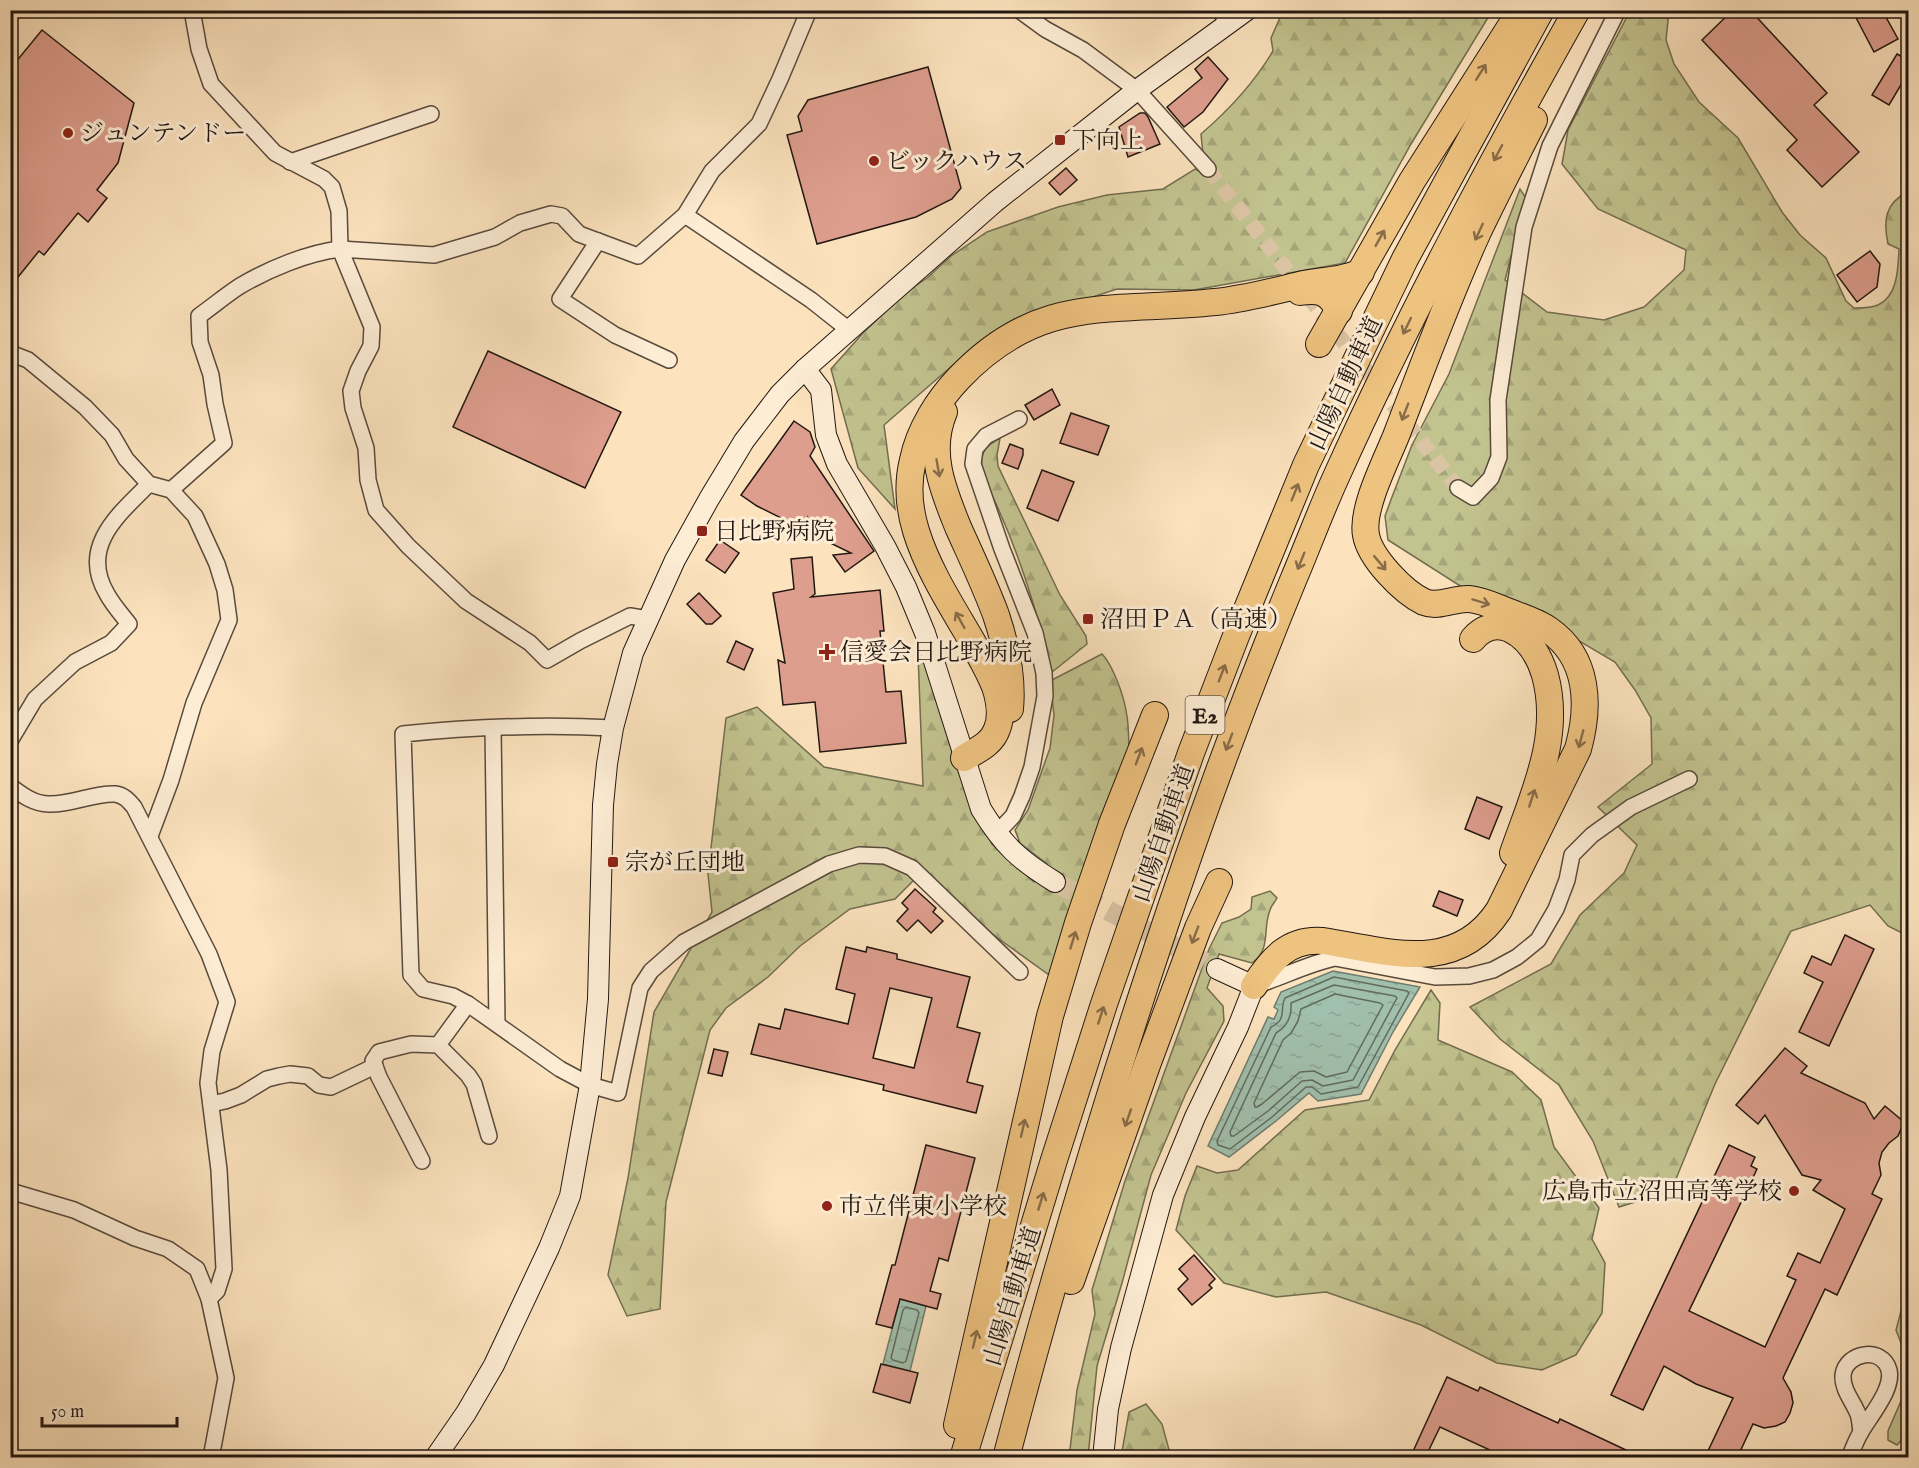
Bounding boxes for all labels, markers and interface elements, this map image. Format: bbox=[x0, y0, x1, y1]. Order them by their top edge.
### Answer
one-way arrow bbox=[1476, 64, 1488, 81]
place label: ジュンテンドー bbox=[80, 119, 246, 150]
marker: ジュンテンドー bbox=[61, 126, 75, 140]
place label: 下向上 bbox=[1072, 126, 1144, 157]
marker: 下向上 bbox=[1053, 133, 1067, 147]
one-way arrow bbox=[1492, 144, 1504, 161]
place label: ビックハウス bbox=[886, 147, 1027, 178]
marker: ビックハウス bbox=[867, 154, 881, 168]
one-way arrow bbox=[1472, 222, 1484, 240]
one-way arrow bbox=[1375, 230, 1386, 248]
street label: 山陽自動車道 bbox=[1302, 312, 1391, 455]
one-way arrow bbox=[1401, 317, 1413, 335]
one-way arrow bbox=[1399, 402, 1410, 421]
one-way arrow bbox=[933, 458, 944, 478]
one-way arrow bbox=[1290, 483, 1301, 502]
place label: 日比野病院 bbox=[714, 517, 834, 548]
marker: 日比野病院 bbox=[695, 524, 709, 538]
one-way arrow bbox=[1295, 551, 1306, 570]
one-way arrow bbox=[1374, 555, 1387, 571]
one-way arrow bbox=[1471, 597, 1490, 608]
place label: 沼田ＰＡ（高速） bbox=[1100, 605, 1292, 636]
one-way arrow bbox=[954, 612, 965, 630]
marker: 沼田ＰＡ（高速） bbox=[1081, 612, 1095, 626]
place label: 信愛会日比野病院 bbox=[840, 638, 1032, 669]
marker: 信愛会日比野病院 bbox=[818, 643, 836, 661]
one-way arrow bbox=[1217, 664, 1228, 682]
road number: E2 bbox=[1186, 696, 1224, 734]
one-way arrow bbox=[1574, 730, 1586, 749]
one-way arrow bbox=[1223, 732, 1234, 751]
one-way arrow bbox=[1134, 747, 1145, 766]
street label: 山陽自動車道 bbox=[1126, 760, 1203, 907]
one-way arrow bbox=[1527, 789, 1538, 808]
place label: 宗が丘団地 bbox=[625, 848, 745, 879]
marker: 宗が丘団地 bbox=[606, 855, 620, 869]
one-way arrow bbox=[1189, 925, 1200, 944]
one-way arrow bbox=[1068, 931, 1079, 950]
one-way arrow bbox=[1096, 1006, 1107, 1025]
one-way arrow bbox=[1122, 1108, 1133, 1127]
one-way arrow bbox=[1018, 1119, 1030, 1138]
place label: 広島市立沼田高等学校 bbox=[1542, 1177, 1782, 1208]
marker: 広島市立沼田高等学校 bbox=[1787, 1184, 1801, 1198]
place label: 市立伴東小学校 bbox=[839, 1192, 1007, 1223]
one-way arrow bbox=[1037, 1192, 1048, 1211]
marker: 市立伴東小学校 bbox=[820, 1199, 834, 1213]
street label: 山陽自動車道 bbox=[978, 1223, 1049, 1370]
one-way arrow bbox=[970, 1330, 982, 1349]
scale bar bbox=[42, 1390, 177, 1428]
text: 50 m bbox=[51, 1401, 84, 1424]

